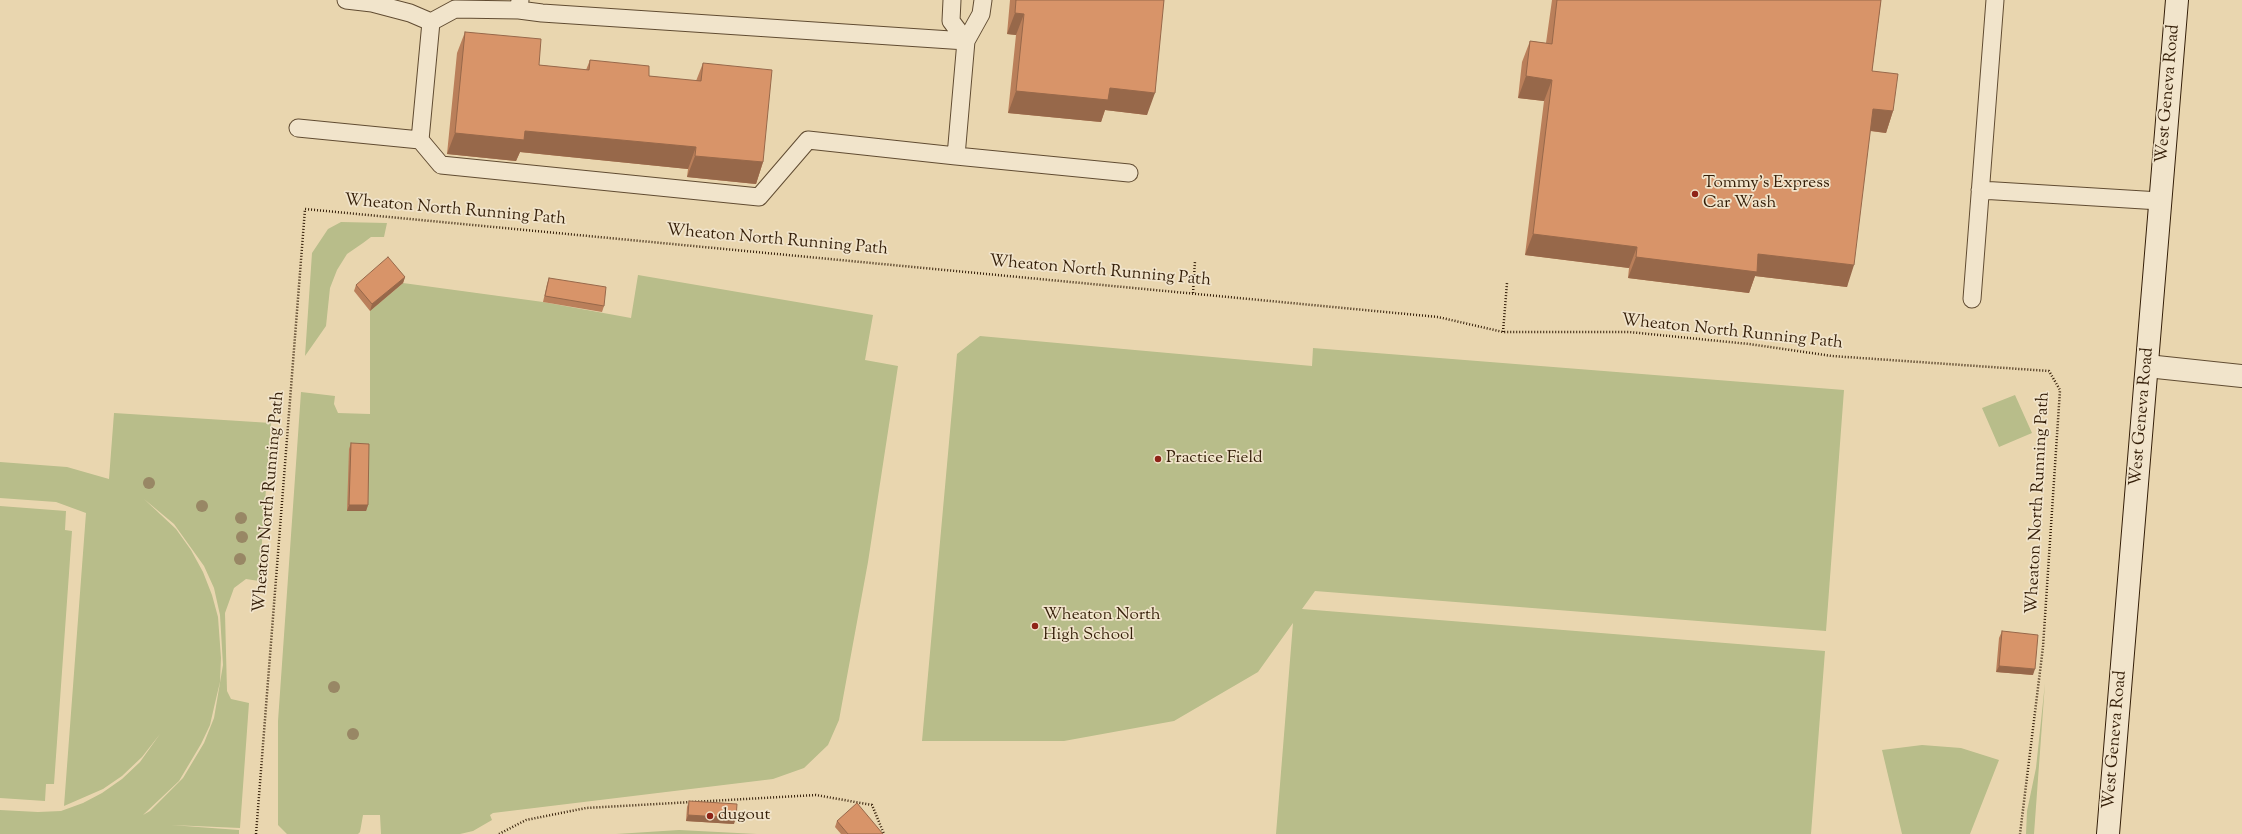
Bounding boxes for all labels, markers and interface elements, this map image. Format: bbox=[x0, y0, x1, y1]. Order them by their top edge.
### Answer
street label: West Geneva Road bbox=[2153, 24, 2185, 164]
place label: Tommy’s Express Car Wash bbox=[1703, 174, 1830, 214]
marker: Tommy’s Express Car Wash bbox=[1690, 189, 1700, 199]
street label: Wheaton North Running Path bbox=[343, 191, 567, 231]
street label: Wheaton North Running Path bbox=[665, 221, 889, 261]
street label: Wheaton North Running Path bbox=[988, 252, 1212, 292]
street label: Wheaton North Running Path bbox=[1620, 311, 1844, 355]
street label: West Geneva Road bbox=[2127, 347, 2159, 487]
street label: Wheaton North Running Path bbox=[250, 390, 290, 614]
street label: Wheaton North Running Path bbox=[2023, 391, 2055, 615]
place label: Practice Field bbox=[1166, 449, 1263, 469]
marker: Practice Field bbox=[1153, 454, 1163, 464]
place label: Wheaton North High School bbox=[1043, 606, 1161, 646]
marker: Wheaton North High School bbox=[1030, 621, 1040, 631]
street label: West Geneva Road bbox=[2100, 670, 2132, 810]
place label: dugout bbox=[718, 806, 770, 826]
marker: dugout bbox=[705, 811, 715, 821]

